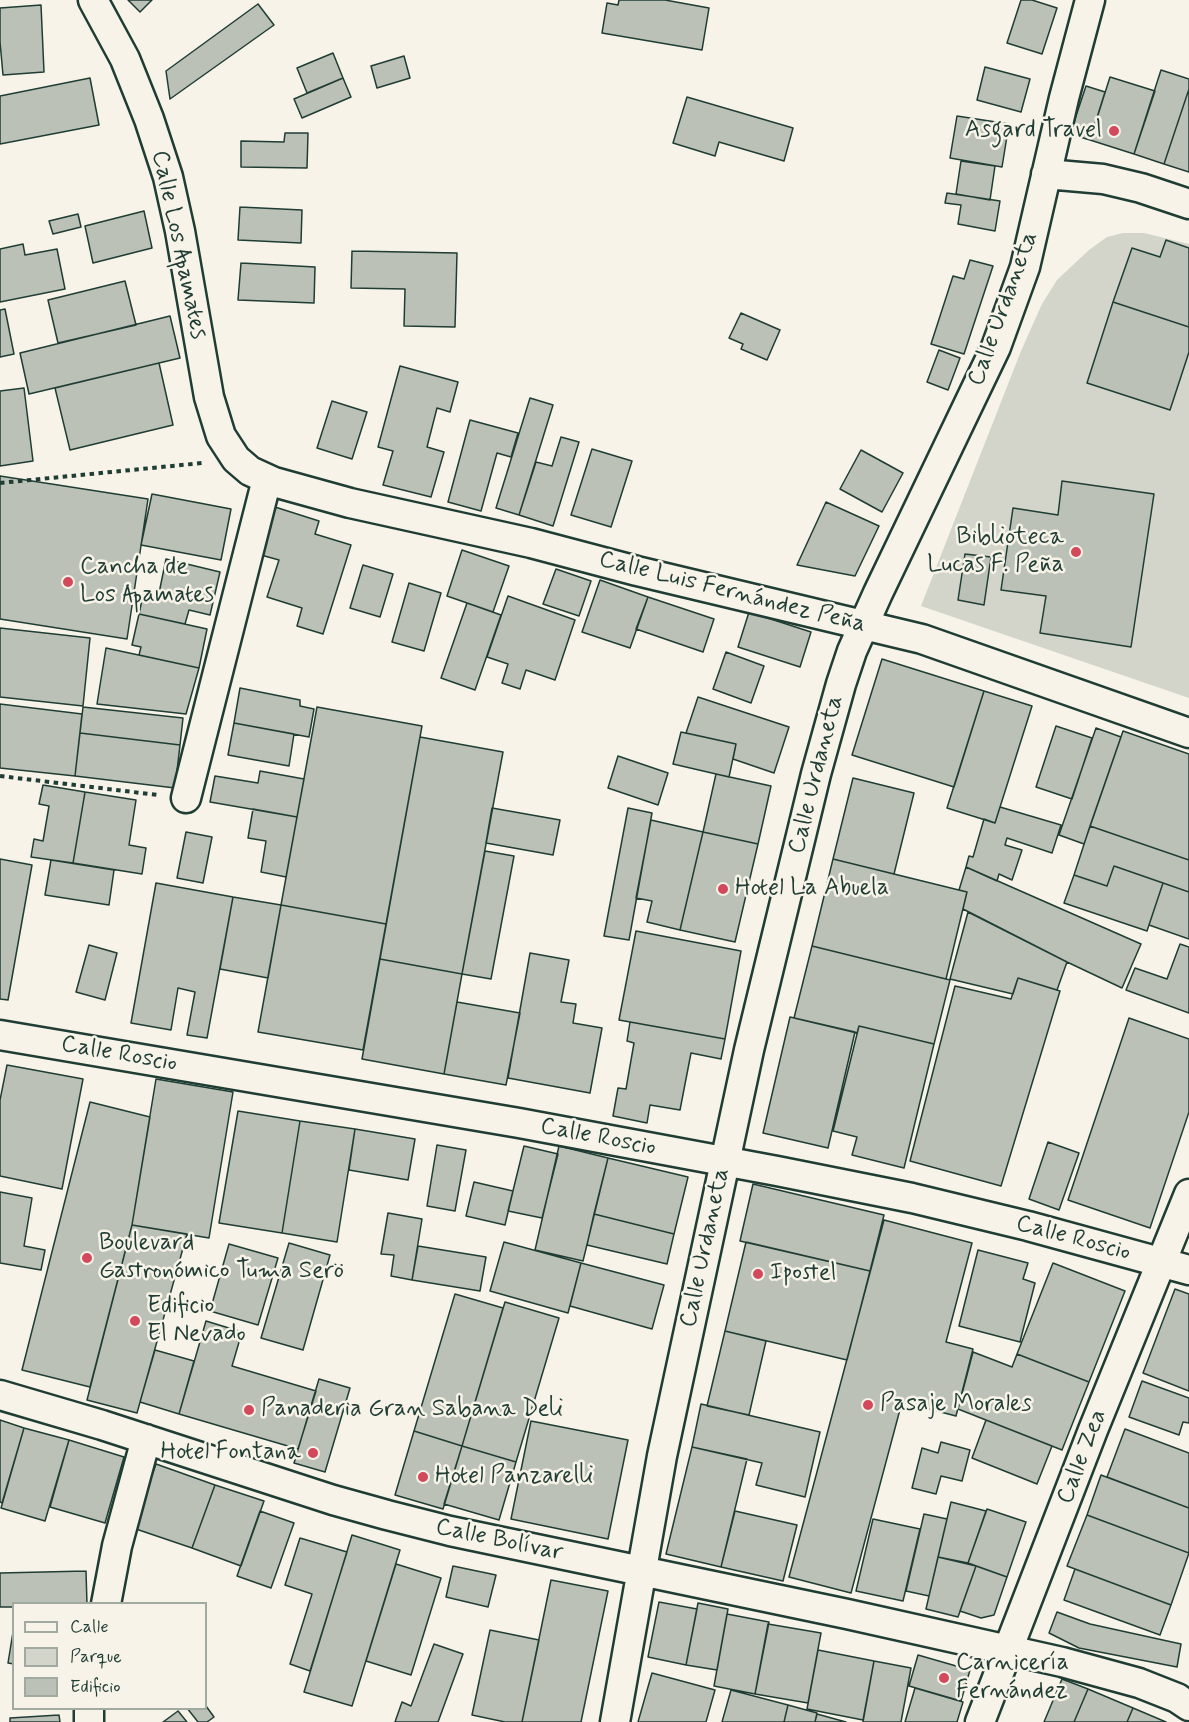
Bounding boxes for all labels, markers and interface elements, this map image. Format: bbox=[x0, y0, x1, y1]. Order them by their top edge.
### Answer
place label: Asgard Travel bbox=[965, 117, 1102, 145]
marker: Asgard Travel bbox=[1107, 124, 1121, 138]
street label: Calle Los Apamates bbox=[144, 148, 212, 342]
street label: Calle Urdaneta bbox=[963, 228, 1045, 390]
place label: Biblioteca Lucas F. Peña bbox=[927, 524, 1064, 580]
marker: Biblioteca Lucas F. Peña bbox=[1069, 545, 1083, 559]
street label: Calle Luis Fernández Peña bbox=[596, 546, 868, 640]
place label: Cancha de Los Apamates bbox=[80, 554, 214, 610]
marker: Cancha de Los Apamates bbox=[61, 575, 75, 589]
street label: Calle Urdaneta bbox=[783, 693, 851, 857]
place label: Hotel La Abuela bbox=[735, 875, 889, 903]
marker: Hotel La Abuela bbox=[716, 882, 730, 896]
street label: Calle Roscio bbox=[59, 1031, 179, 1079]
street label: Calle Roscio bbox=[538, 1113, 658, 1163]
street label: Calle Urdaneta bbox=[675, 1166, 737, 1330]
street label: Calle Roscio bbox=[1013, 1210, 1133, 1268]
place label: Boulevard Gastronómico Tuma Serö bbox=[99, 1230, 344, 1286]
marker: Boulevard Gastronómico Tuma Serö bbox=[80, 1251, 94, 1265]
place label: Ipostel bbox=[770, 1260, 836, 1288]
marker: Ipostel bbox=[751, 1267, 765, 1281]
place label: Edificio El Nevado bbox=[147, 1293, 246, 1349]
marker: Edificio El Nevado bbox=[128, 1314, 142, 1328]
place label: Pasaje Morales bbox=[880, 1391, 1032, 1419]
place label: Panaderia Gran Sabana Deli bbox=[261, 1396, 563, 1424]
marker: Pasaje Morales bbox=[861, 1398, 875, 1412]
marker: Panaderia Gran Sabana Deli bbox=[242, 1403, 256, 1417]
street label: Calle Zea bbox=[1052, 1406, 1114, 1508]
place label: Hotel Fontana bbox=[160, 1439, 301, 1467]
marker: Hotel Fontana bbox=[306, 1446, 320, 1460]
place label: Hotel Panzarelli bbox=[435, 1463, 593, 1491]
marker: Hotel Panzarelli bbox=[416, 1470, 430, 1484]
street label: Calle Bolívar bbox=[433, 1513, 565, 1569]
legend bbox=[12, 1602, 207, 1710]
text: Calle bbox=[70, 1615, 109, 1639]
text: Parque bbox=[70, 1645, 122, 1669]
place label: Carnicería Fernández bbox=[956, 1650, 1069, 1706]
marker: Carnicería Fernández bbox=[937, 1671, 951, 1685]
text: Edificio bbox=[70, 1675, 121, 1699]

